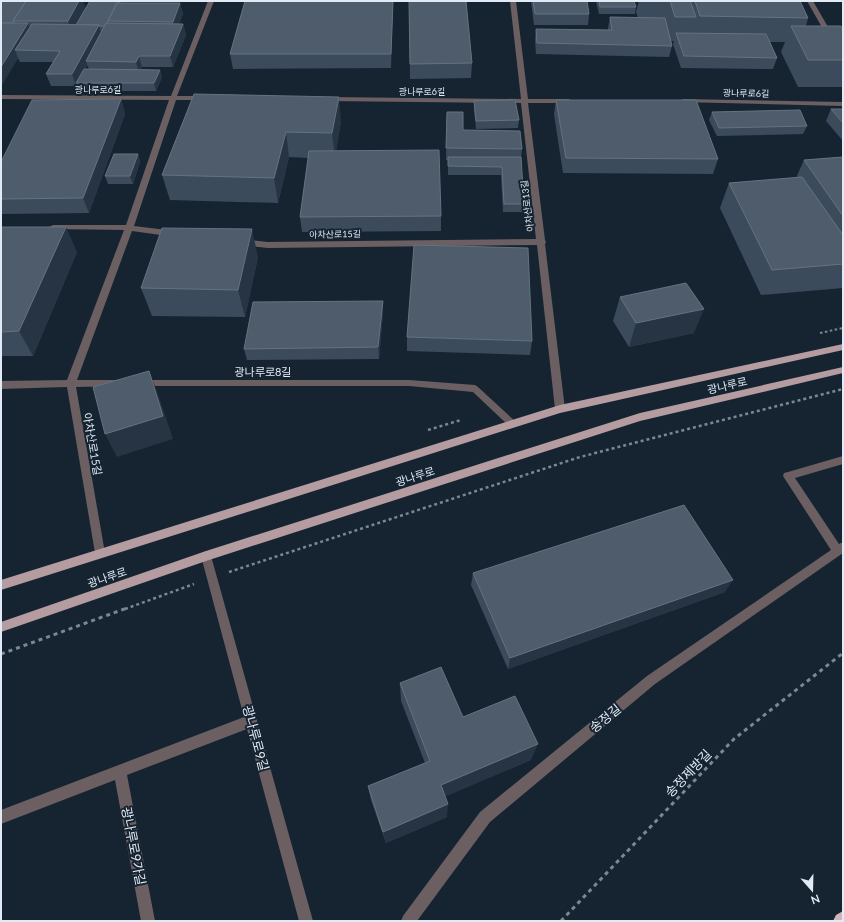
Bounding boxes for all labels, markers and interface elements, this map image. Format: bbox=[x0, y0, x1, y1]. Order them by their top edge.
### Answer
street label: 광나루로6길 bbox=[75, 84, 121, 95]
street label: 광나루로6길 bbox=[399, 86, 445, 97]
street label: 광나루로6길 bbox=[723, 87, 769, 99]
street label: 아차산로13길 bbox=[518, 180, 536, 232]
street label: 아차산로15길 bbox=[309, 228, 361, 240]
street label: 광나루로8길 bbox=[235, 365, 291, 378]
street label: 광나루로 bbox=[706, 374, 748, 396]
street label: 아차산로15길 bbox=[81, 412, 105, 476]
street label: 광나루로 bbox=[394, 464, 436, 488]
street label: 광나루로 bbox=[86, 564, 128, 590]
street label: 송정길 bbox=[586, 700, 624, 736]
street label: 광나루로9길 bbox=[240, 703, 272, 773]
street label: 송정제방길 bbox=[661, 746, 715, 800]
street label: 광나루로9가길 bbox=[119, 806, 149, 886]
north arrow bbox=[792, 870, 832, 910]
text: N bbox=[809, 892, 822, 907]

